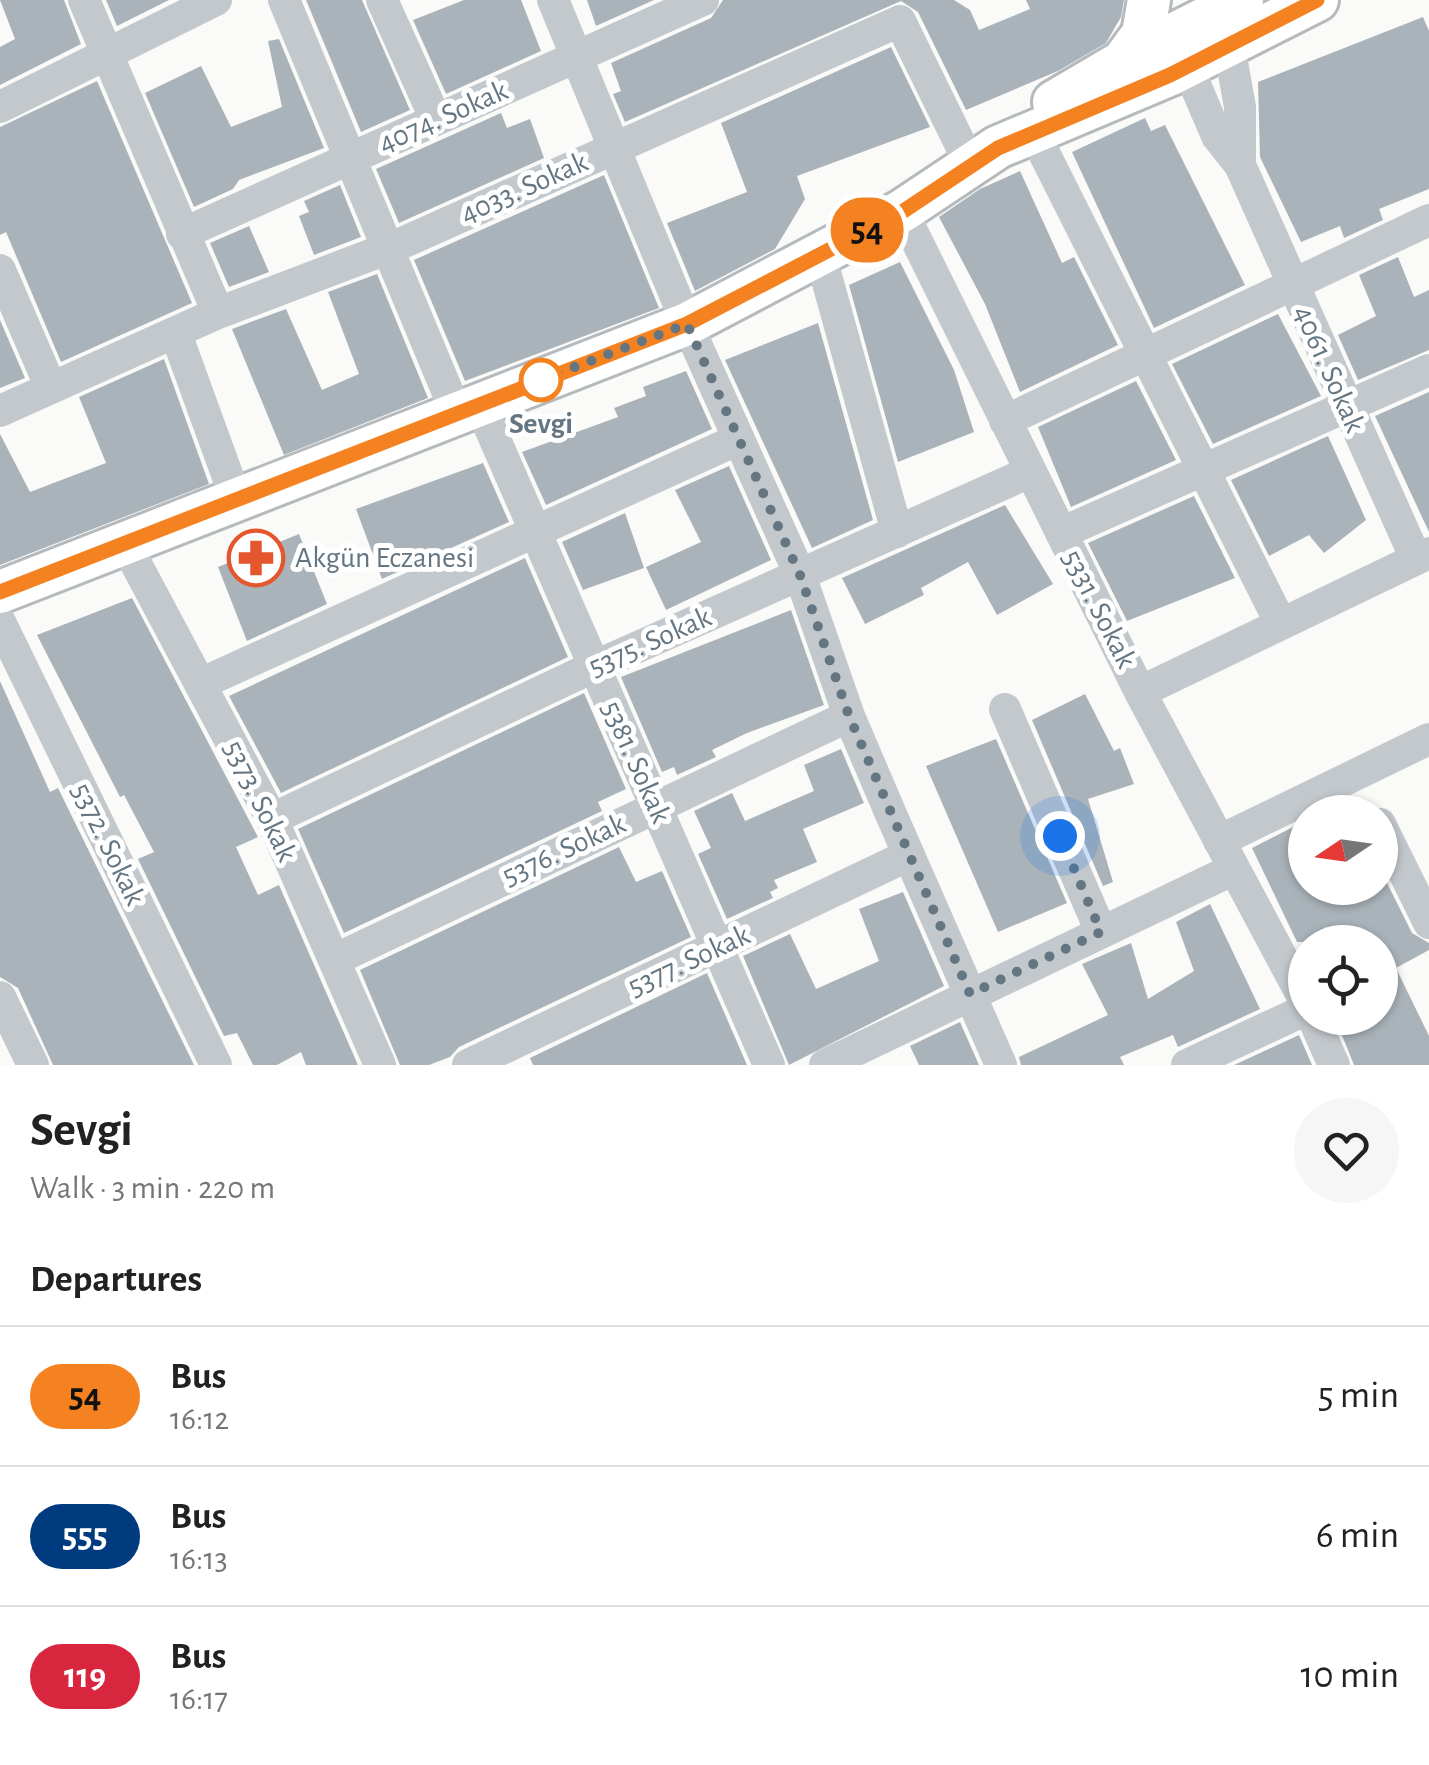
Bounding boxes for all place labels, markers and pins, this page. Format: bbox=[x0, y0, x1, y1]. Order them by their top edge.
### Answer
marker: Sevgi bbox=[520, 359, 562, 401]
place label: Sevgi bbox=[509, 409, 573, 439]
pharmacy icon: Akgün Eczanesi bbox=[226, 528, 286, 588]
place label: Akgün Eczanesi bbox=[295, 543, 474, 573]

